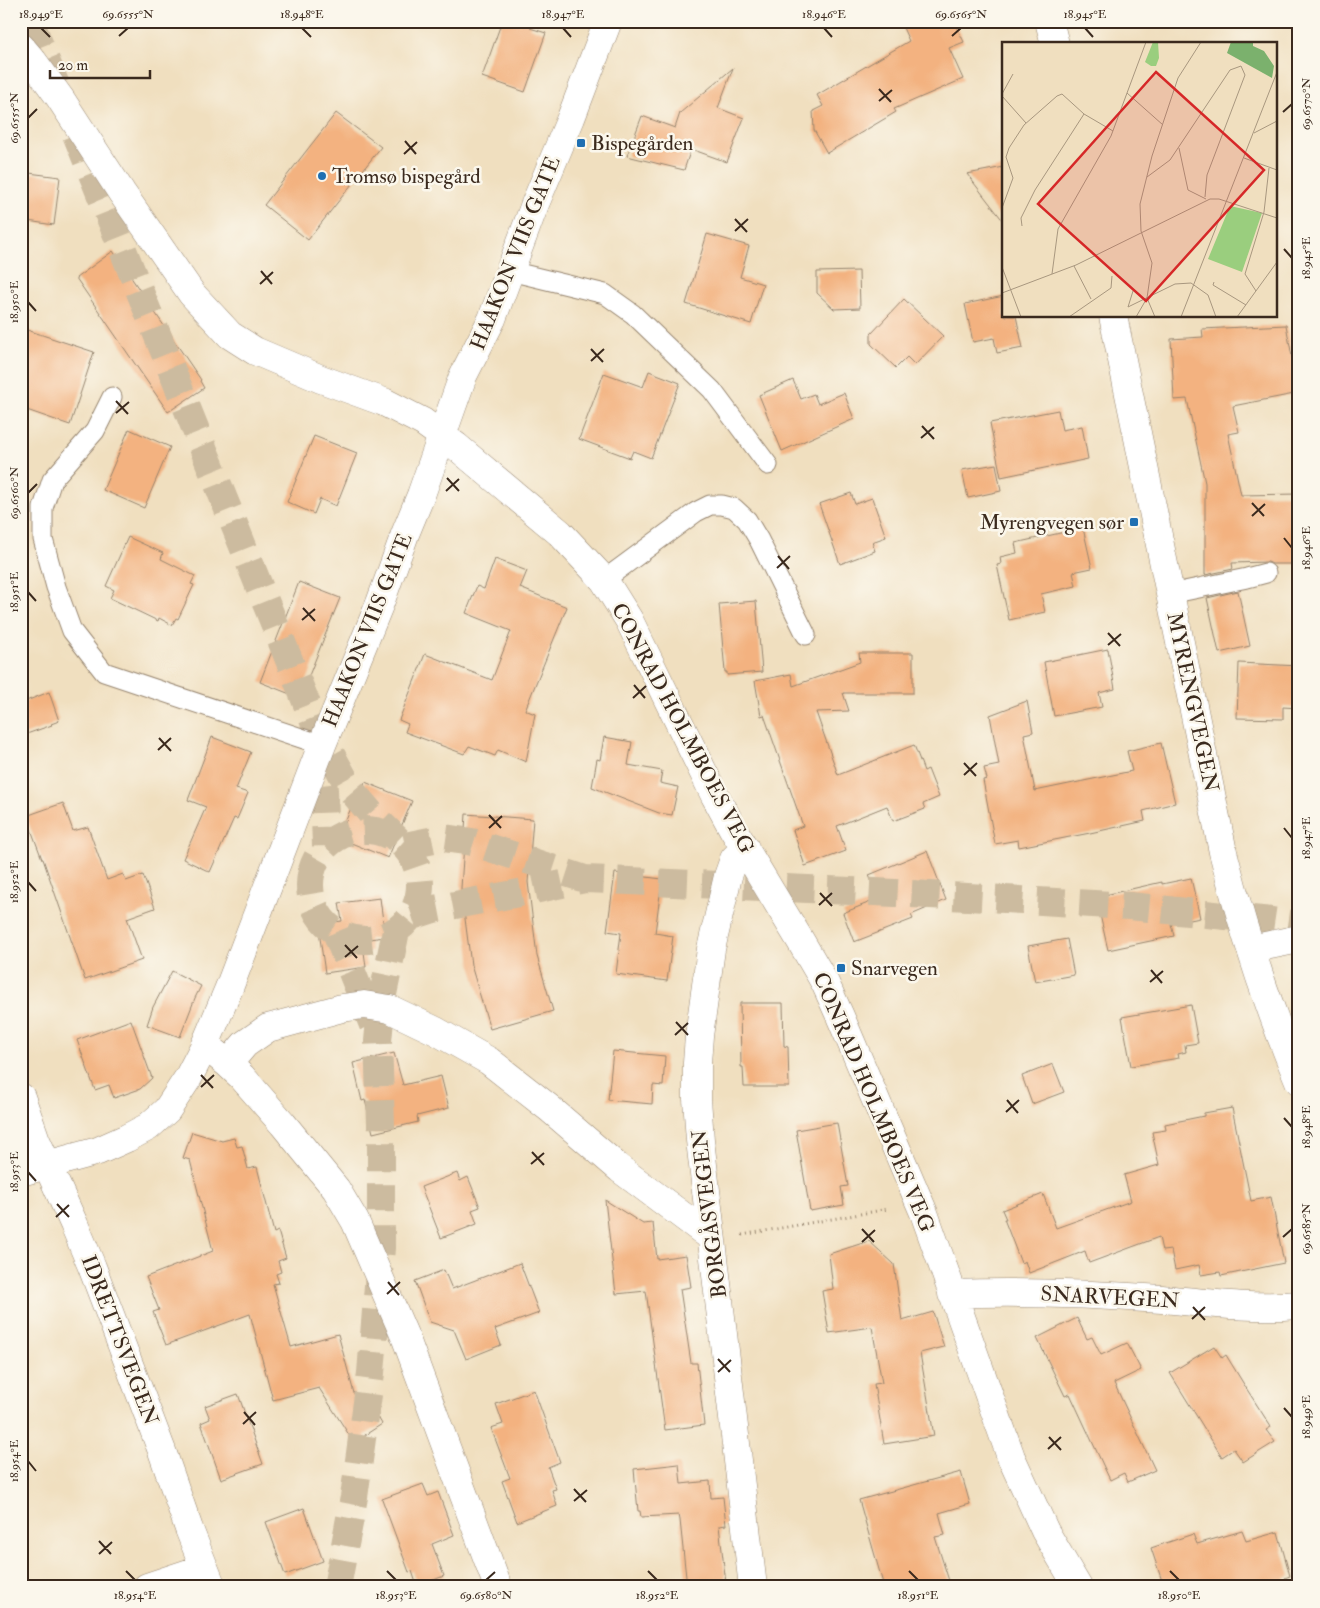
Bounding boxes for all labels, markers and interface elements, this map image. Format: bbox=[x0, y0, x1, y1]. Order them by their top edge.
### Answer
text: 18.949°E bbox=[19, 7, 63, 22]
text: 69.6555°N bbox=[102, 7, 154, 22]
text: 18.948°E bbox=[280, 7, 324, 22]
text: 18.947°E bbox=[542, 7, 585, 22]
text: 18.946°E bbox=[802, 7, 846, 22]
text: 69.6565°N bbox=[935, 7, 987, 22]
text: 18.945°E bbox=[1063, 7, 1107, 22]
inset map bbox=[1002, 42, 1278, 318]
scale bar bbox=[50, 48, 150, 80]
text: 20 m bbox=[58, 56, 88, 75]
text: 69.6570°N bbox=[1299, 78, 1314, 130]
text: 69.6555°N bbox=[7, 92, 22, 144]
place label: Bispegården bbox=[591, 130, 694, 157]
marker: Bispegården bbox=[575, 137, 587, 149]
street label: HAAKON VIIS GATE bbox=[464, 152, 567, 354]
place label: Tromsø bispegård bbox=[332, 163, 481, 190]
marker: Tromsø bispegård bbox=[316, 170, 328, 182]
text: 18.945°E bbox=[1299, 236, 1314, 280]
text: 18.950°E bbox=[7, 280, 22, 323]
text: 69.6560°N bbox=[7, 466, 22, 520]
place label: Myrengvegen sør bbox=[980, 509, 1124, 536]
marker: Myrengvegen sør bbox=[1128, 516, 1140, 528]
text: 18.946°E bbox=[1299, 526, 1314, 570]
street label: HAAKON VIIS GATE bbox=[316, 529, 419, 731]
text: 18.951°E bbox=[7, 571, 22, 612]
street label: CONRAD HOLMBOES VEG bbox=[605, 598, 760, 858]
street label: MYRENGVEGEN bbox=[1160, 610, 1225, 794]
text: 18.947°E bbox=[1299, 816, 1314, 859]
text: 18.952°E bbox=[7, 860, 22, 903]
place label: Snarvegen bbox=[851, 955, 938, 982]
marker: Snarvegen bbox=[835, 962, 847, 974]
street label: CONRAD HOLMBOES VEG bbox=[806, 968, 941, 1236]
text: 18.948°E bbox=[1299, 1105, 1314, 1149]
street label: BORGÅSVEGEN bbox=[686, 1128, 733, 1300]
text: 18.953°E bbox=[7, 1151, 22, 1193]
text: 69.6585°N bbox=[1299, 1203, 1314, 1255]
street label: IDRETTSVEGEN bbox=[75, 1251, 165, 1429]
street label: SNARVEGEN bbox=[1040, 1280, 1180, 1315]
text: 18.949°E bbox=[1299, 1395, 1314, 1439]
text: 18.954°E bbox=[7, 1439, 22, 1482]
text: 18.954°E bbox=[114, 1588, 157, 1603]
text: 18.953°E bbox=[375, 1588, 417, 1603]
text: 69.6580°N bbox=[460, 1588, 513, 1603]
text: 18.952°E bbox=[636, 1588, 679, 1603]
text: 18.951°E bbox=[898, 1588, 939, 1603]
text: 18.950°E bbox=[1158, 1588, 1201, 1603]

